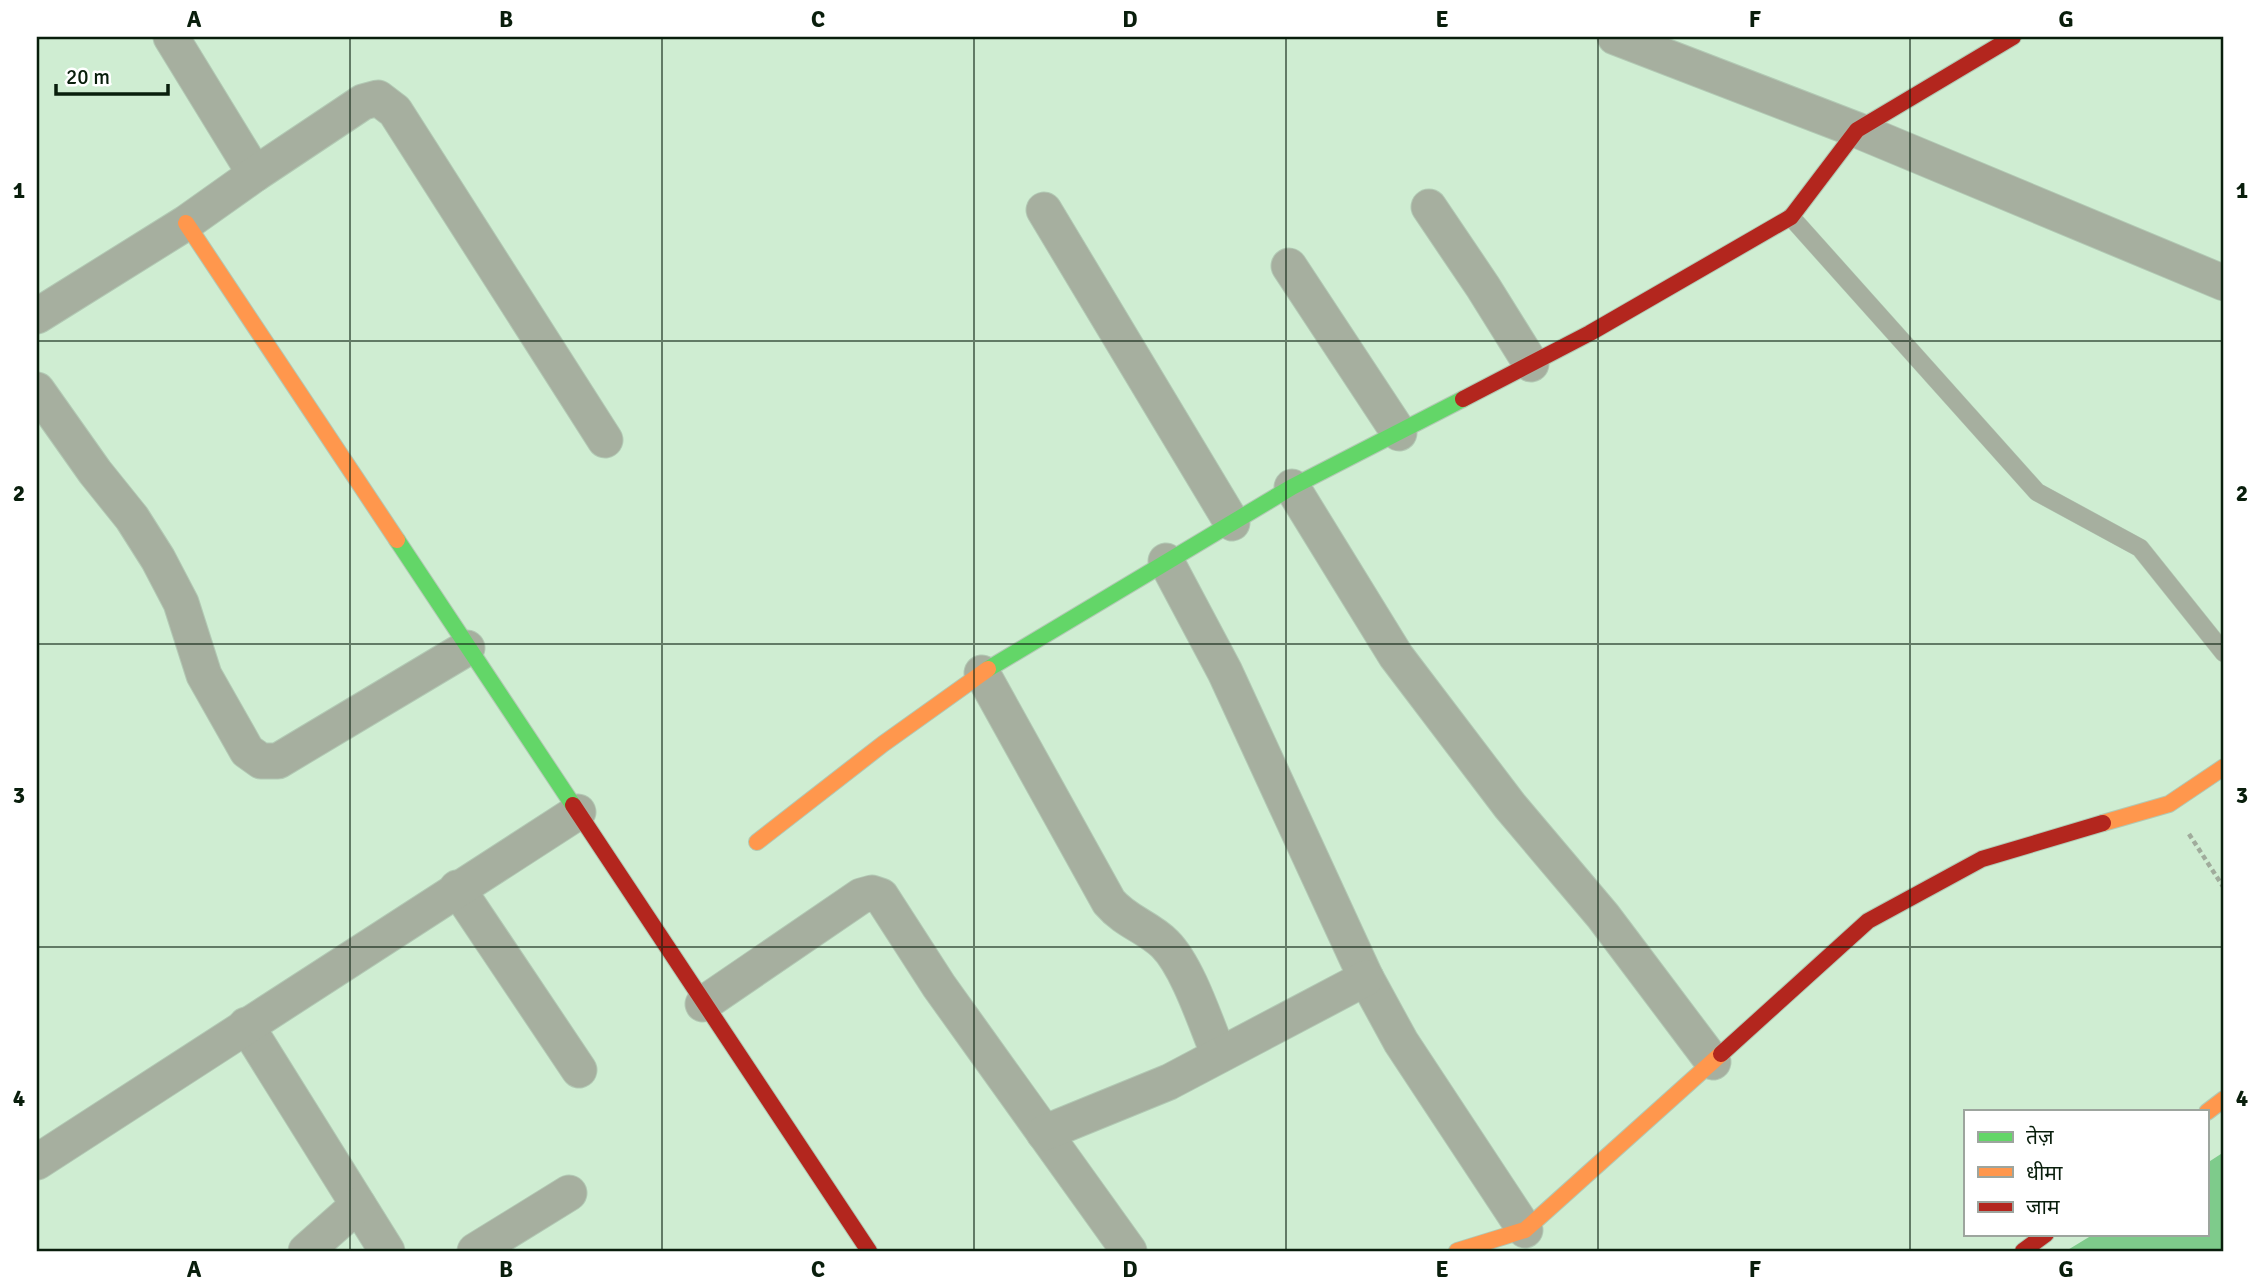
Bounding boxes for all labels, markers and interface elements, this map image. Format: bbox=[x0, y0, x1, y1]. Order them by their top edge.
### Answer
text: A bbox=[187, 5, 202, 34]
text: B bbox=[499, 5, 513, 34]
text: C bbox=[811, 5, 825, 34]
text: D bbox=[1122, 5, 1138, 34]
text: E bbox=[1435, 5, 1449, 34]
text: F bbox=[1749, 5, 1761, 34]
text: G bbox=[2058, 5, 2074, 34]
scale bar bbox=[56, 52, 168, 96]
text: 20 m bbox=[66, 64, 110, 90]
text: 1 bbox=[13, 176, 25, 205]
text: 1 bbox=[2236, 176, 2248, 205]
text: 2 bbox=[13, 479, 25, 508]
text: 2 bbox=[2236, 479, 2248, 508]
text: 3 bbox=[13, 781, 25, 810]
text: 3 bbox=[2236, 781, 2248, 810]
text: 4 bbox=[13, 1084, 25, 1113]
text: 4 bbox=[2236, 1084, 2248, 1113]
legend bbox=[1964, 1110, 2208, 1236]
text: तेज़ bbox=[2026, 1124, 2054, 1150]
text: धीमा bbox=[2026, 1160, 2063, 1186]
text: जाम bbox=[2026, 1194, 2060, 1220]
text: A bbox=[187, 1255, 202, 1284]
text: B bbox=[499, 1255, 513, 1284]
text: C bbox=[811, 1255, 825, 1284]
text: D bbox=[1122, 1255, 1138, 1284]
text: E bbox=[1435, 1255, 1449, 1284]
text: F bbox=[1749, 1255, 1761, 1284]
text: G bbox=[2058, 1255, 2074, 1284]

